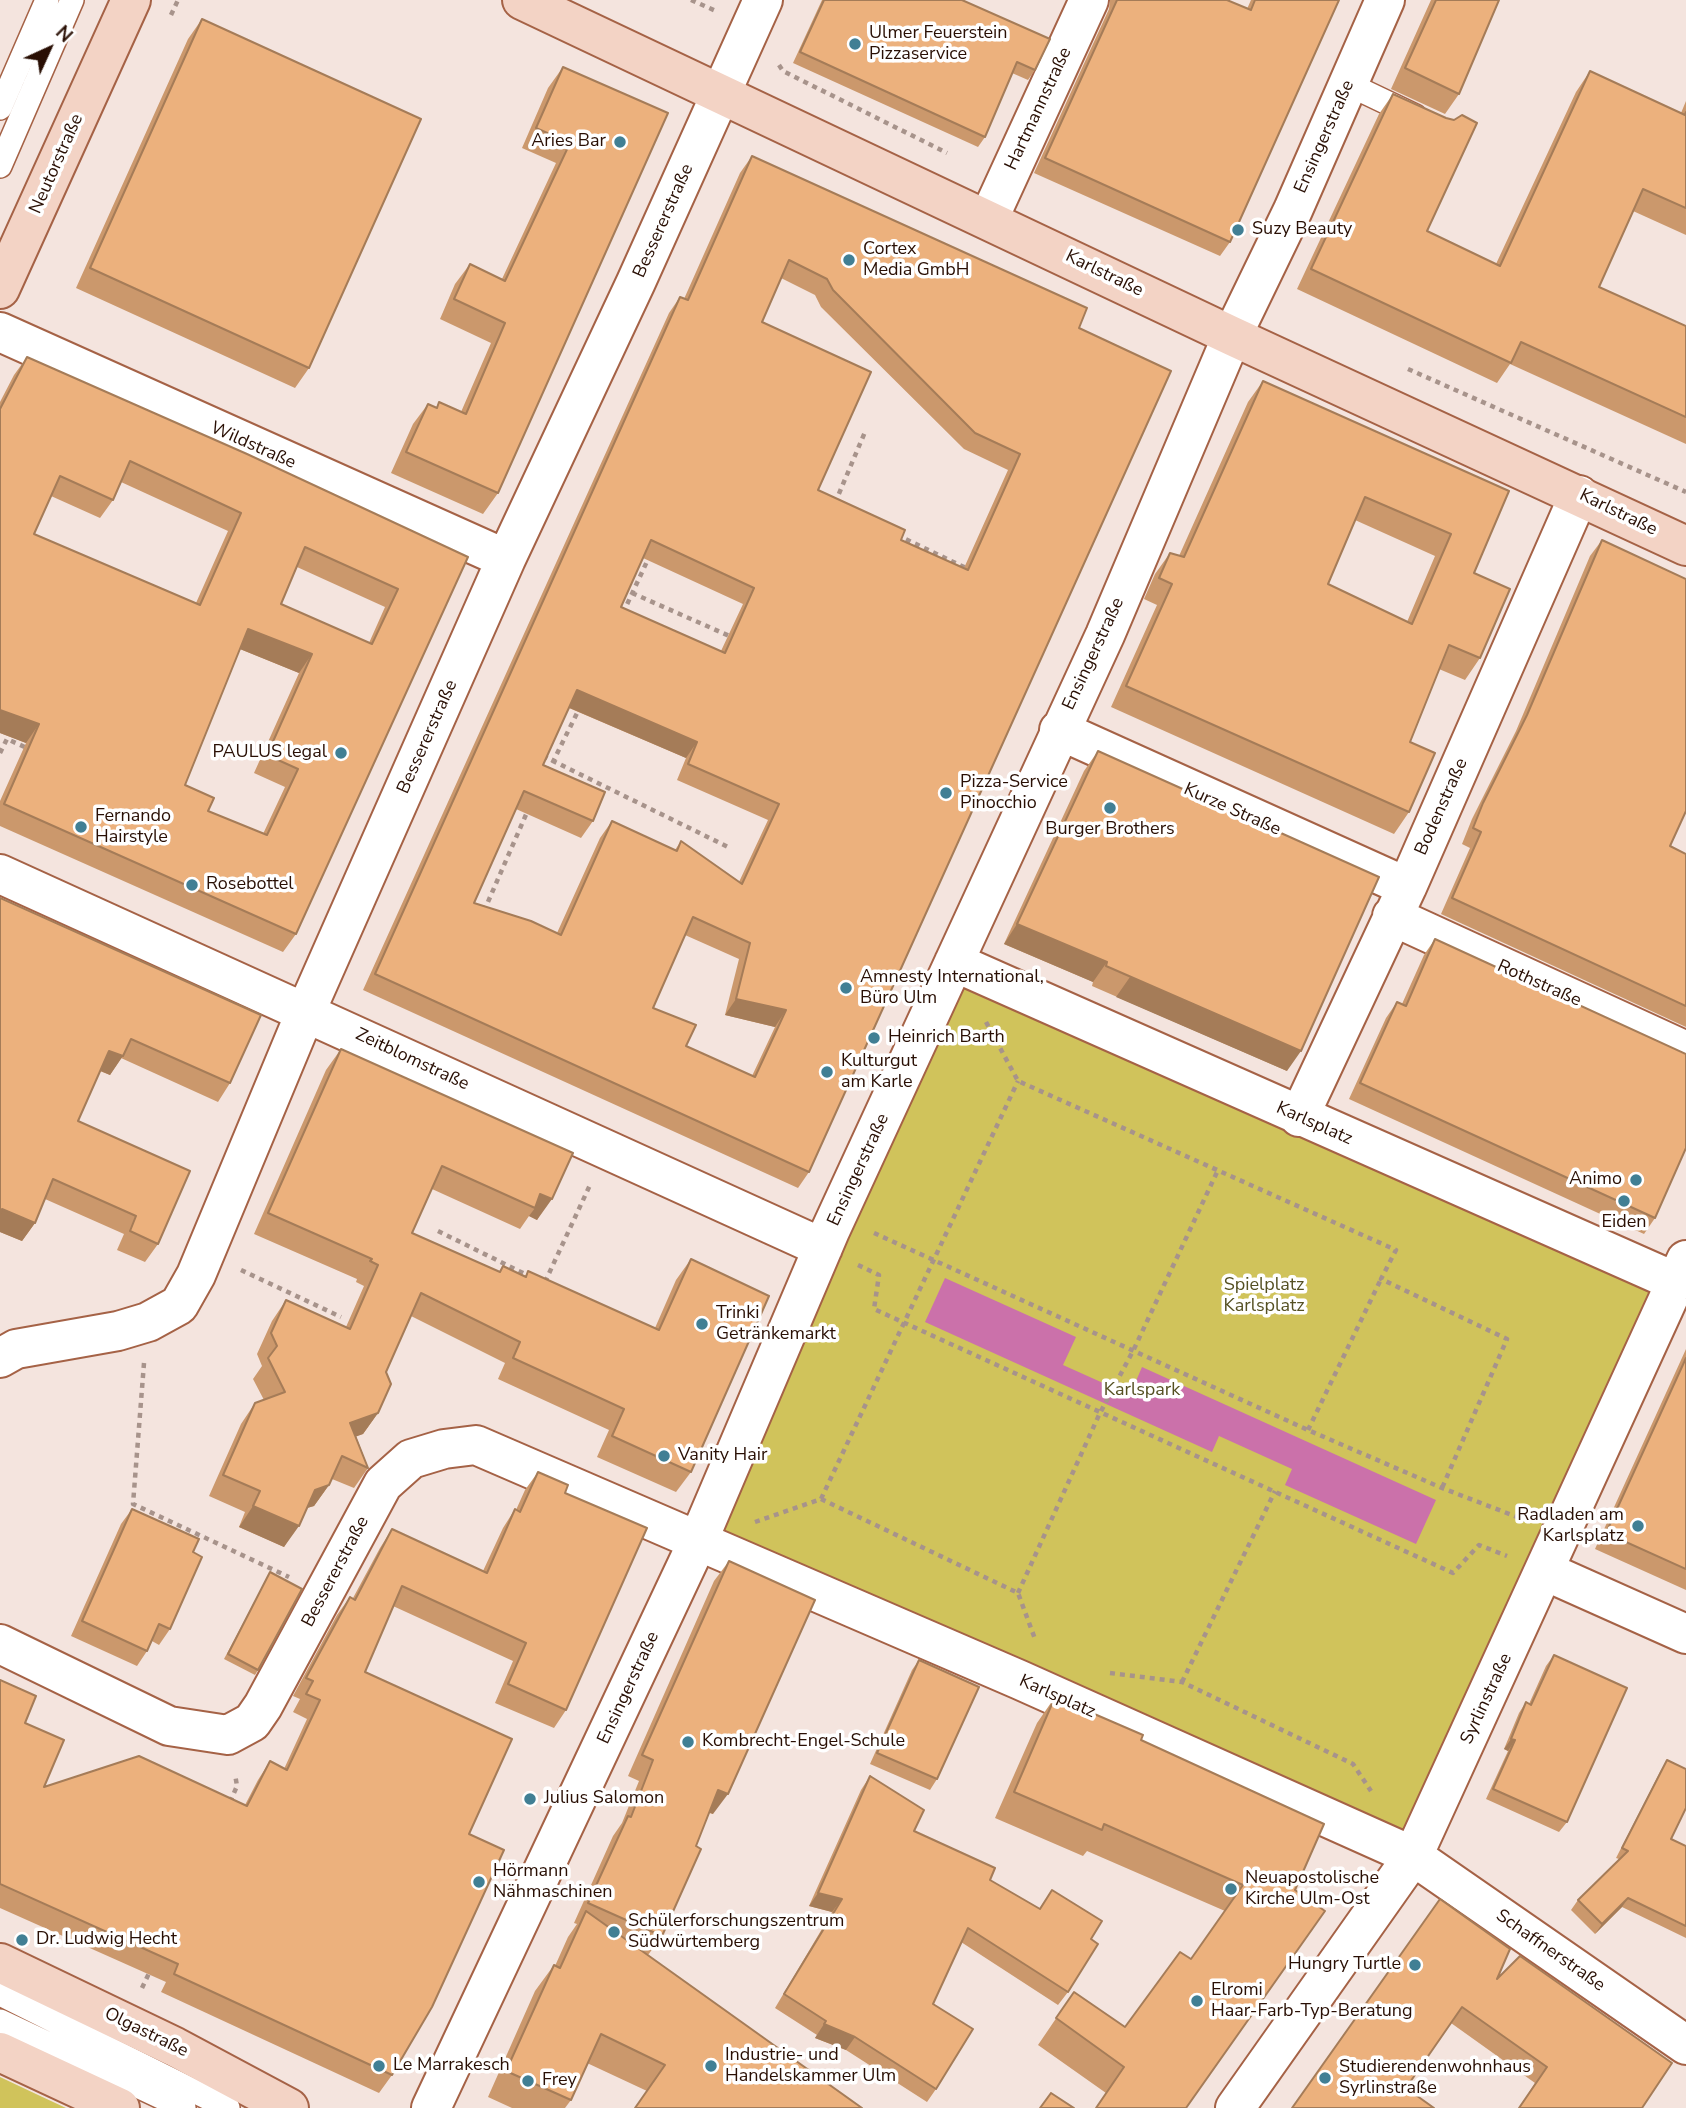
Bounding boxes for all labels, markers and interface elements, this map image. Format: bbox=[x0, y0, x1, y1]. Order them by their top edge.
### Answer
north arrow bbox=[14, 14, 84, 84]
text: N bbox=[50, 20, 78, 48]
place label: Ulmer Feuerstein Pizzaservice bbox=[869, 23, 1007, 66]
marker: Ulmer Feuerstein Pizzaservice bbox=[847, 36, 863, 52]
street label: Hartmannstraße bbox=[1001, 44, 1077, 174]
street label: Ensingerstraße bbox=[1290, 77, 1360, 197]
street label: Neutorstraße bbox=[25, 111, 89, 217]
place label: Aries Bar bbox=[531, 131, 606, 153]
marker: Aries Bar bbox=[612, 134, 628, 150]
street label: Bessererstraße bbox=[629, 161, 699, 281]
place label: Suzy Beauty bbox=[1252, 219, 1352, 241]
marker: Suzy Beauty bbox=[1230, 222, 1246, 238]
place label: Cortex Media GmbH bbox=[863, 239, 969, 282]
street label: Karlstraße bbox=[1062, 246, 1146, 302]
marker: Cortex Media GmbH bbox=[841, 252, 857, 268]
street label: Wildstraße bbox=[207, 418, 299, 474]
street label: Karlstraße bbox=[1576, 485, 1660, 541]
street label: Ensingerstraße bbox=[1059, 594, 1129, 714]
street label: Bessererstraße bbox=[393, 677, 463, 797]
place label: PAULUS legal bbox=[212, 742, 327, 764]
marker: PAULUS legal bbox=[333, 745, 349, 761]
street label: Bodenstraße bbox=[1411, 755, 1473, 859]
place label: Pizza-Service Pinocchio bbox=[960, 772, 1068, 814]
street label: Kurze Straße bbox=[1180, 779, 1284, 841]
marker: Pizza-Service Pinocchio bbox=[938, 785, 954, 801]
marker: Burger Brothers bbox=[1102, 800, 1118, 816]
place label: Fernando Hairstyle bbox=[95, 806, 171, 848]
marker: Fernando Hairstyle bbox=[73, 819, 89, 835]
place label: Burger Brothers bbox=[1045, 819, 1175, 841]
place label: Rosebottel bbox=[206, 874, 294, 896]
marker: Rosebottel bbox=[184, 877, 200, 893]
street label: Rothstraße bbox=[1494, 956, 1584, 1012]
place label: Amnesty International, Büro Ulm bbox=[860, 967, 1044, 1010]
marker: Amnesty International, Büro Ulm bbox=[838, 980, 854, 996]
street label: Zeitblomstraße bbox=[352, 1024, 472, 1096]
place label: Heinrich Barth bbox=[888, 1027, 1005, 1049]
marker: Heinrich Barth bbox=[866, 1030, 882, 1046]
place label: Kulturgut am Karle bbox=[841, 1051, 917, 1094]
marker: Kulturgut am Karle bbox=[819, 1064, 835, 1080]
street label: Karlsplatz bbox=[1273, 1098, 1355, 1150]
street label: Ensingerstraße bbox=[824, 1110, 894, 1230]
place label: Animo bbox=[1569, 1169, 1622, 1191]
marker: Animo bbox=[1628, 1172, 1644, 1188]
marker: Eiden bbox=[1616, 1193, 1632, 1209]
place label: Eiden bbox=[1602, 1212, 1646, 1234]
park label: Spielplatz Karlsplatz bbox=[1223, 1275, 1305, 1318]
place label: Trinki Getränkemarkt bbox=[716, 1303, 836, 1346]
marker: Trinki Getränkemarkt bbox=[694, 1316, 710, 1332]
park label: Karlspark bbox=[1104, 1380, 1180, 1402]
place label: Vanity Hair bbox=[678, 1445, 767, 1467]
marker: Vanity Hair bbox=[656, 1448, 672, 1464]
place label: Radladen am Karlsplatz bbox=[1517, 1505, 1624, 1548]
street label: Bessererstraße bbox=[298, 1513, 374, 1631]
marker: Radladen am Karlsplatz bbox=[1630, 1518, 1646, 1534]
street label: Ensingerstraße bbox=[594, 1628, 664, 1748]
street label: Syrlinstraße bbox=[1457, 1650, 1517, 1748]
street label: Karlsplatz bbox=[1016, 1671, 1098, 1723]
place label: Kombrecht-Engel-Schule bbox=[702, 1731, 905, 1753]
marker: Kombrecht-Engel-Schule bbox=[680, 1734, 696, 1750]
place label: Julius Salomon bbox=[544, 1788, 664, 1810]
marker: Julius Salomon bbox=[522, 1791, 538, 1807]
place label: Hörmann Nähmaschinen bbox=[493, 1861, 612, 1904]
place label: Neuapostolische Kirche Ulm-Ost bbox=[1245, 1868, 1379, 1910]
marker: Hörmann Nähmaschinen bbox=[471, 1874, 487, 1890]
marker: Neuapostolische Kirche Ulm-Ost bbox=[1223, 1881, 1239, 1897]
street label: Schaffnerstraße bbox=[1491, 1905, 1609, 1997]
place label: Schülerforschungszentrum Südwürtemberg bbox=[628, 1911, 844, 1954]
marker: Schülerforschungszentrum Südwürtemberg bbox=[606, 1924, 622, 1940]
place label: Dr. Ludwig Hecht bbox=[36, 1929, 177, 1951]
marker: Dr. Ludwig Hecht bbox=[14, 1932, 30, 1948]
place label: Hungry Turtle bbox=[1288, 1954, 1401, 1976]
marker: Hungry Turtle bbox=[1407, 1957, 1423, 1973]
place label: Elromi Haar-Farb-Typ-Beratung bbox=[1211, 1980, 1413, 2022]
marker: Elromi Haar-Farb-Typ-Beratung bbox=[1189, 1993, 1205, 2009]
street label: Olgastraße bbox=[101, 2003, 191, 2063]
place label: Industrie- und Handelskammer Ulm bbox=[725, 2045, 896, 2088]
place label: Le Marrakesch bbox=[393, 2055, 510, 2077]
place label: Studierendenwohnhaus Syrlinstraße bbox=[1339, 2057, 1531, 2100]
marker: Le Marrakesch bbox=[371, 2058, 387, 2074]
marker: Industrie- und Handelskammer Ulm bbox=[703, 2058, 719, 2074]
place label: Frey bbox=[542, 2070, 577, 2092]
marker: Studierendenwohnhaus Syrlinstraße bbox=[1317, 2070, 1333, 2086]
marker: Frey bbox=[520, 2073, 536, 2089]

